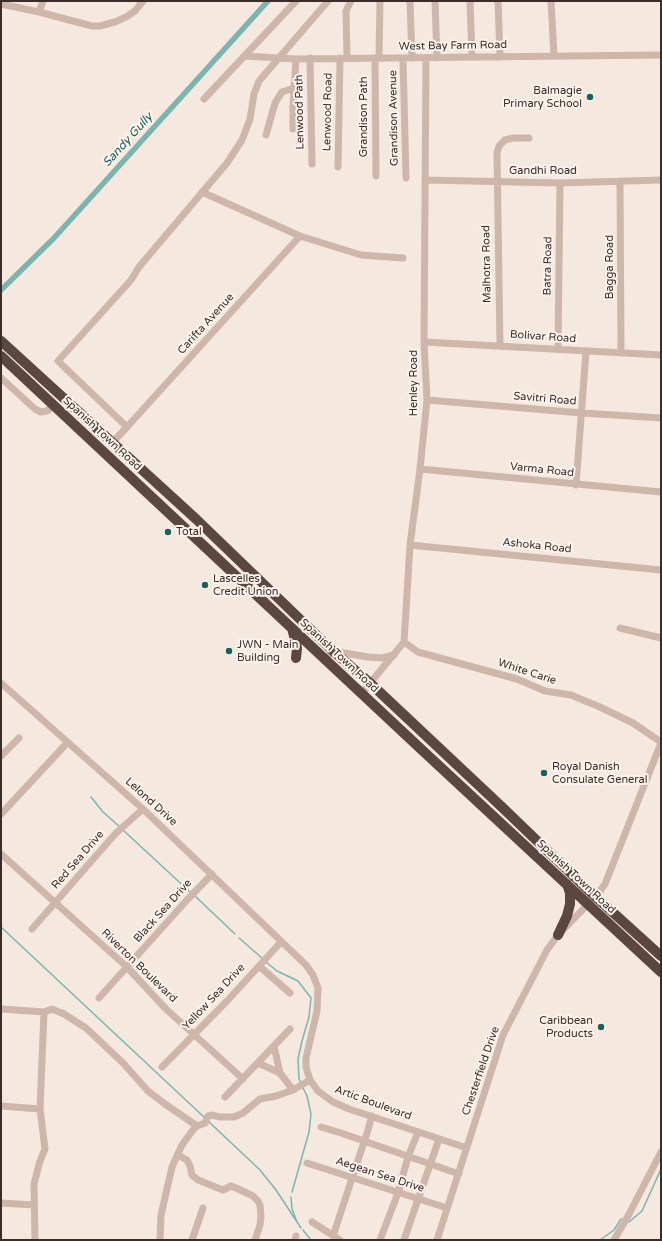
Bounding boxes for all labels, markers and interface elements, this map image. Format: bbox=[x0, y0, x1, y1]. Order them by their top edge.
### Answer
street label: West Bay Farm Road bbox=[399, 38, 507, 54]
street label: Grandison Avenue bbox=[387, 70, 401, 166]
street label: Lenwood Road bbox=[321, 73, 335, 151]
street label: Lenwood Path bbox=[293, 74, 307, 150]
street label: Grandison Path bbox=[357, 77, 371, 157]
place label: Balmagie Primary School bbox=[503, 84, 582, 110]
marker: Balmagie Primary School bbox=[585, 92, 595, 102]
water label: Sandy Gully bbox=[100, 110, 156, 170]
street label: Gandhi Road bbox=[509, 164, 577, 178]
street label: Malhotra Road bbox=[480, 225, 494, 303]
street label: Bagga Road bbox=[603, 235, 617, 299]
street label: Batra Road bbox=[541, 237, 555, 295]
street label: Carifta Avenue bbox=[175, 291, 237, 357]
street label: Bolivar Road bbox=[509, 328, 577, 346]
street label: Henley Road bbox=[407, 350, 421, 416]
street label: Savitri Road bbox=[513, 390, 577, 408]
street label: Spanish Town Road bbox=[60, 394, 144, 474]
street label: Varma Road bbox=[509, 460, 575, 480]
place label: Total bbox=[176, 525, 202, 539]
marker: Total bbox=[163, 527, 173, 537]
street label: Ashoka Road bbox=[502, 536, 572, 556]
place label: Lascelles Credit Union bbox=[213, 572, 279, 598]
marker: Lascelles Credit Union bbox=[200, 580, 210, 590]
street label: Spanish Town Road bbox=[297, 616, 381, 696]
place label: JWN - Main Building bbox=[237, 638, 299, 664]
marker: JWN - Main Building bbox=[224, 646, 234, 656]
street label: White Carie bbox=[496, 656, 558, 688]
place label: Royal Danish Consulate General bbox=[552, 760, 647, 786]
marker: Royal Danish Consulate General bbox=[539, 768, 549, 778]
street label: Lelond Drive bbox=[122, 775, 180, 829]
street label: Red Sea Drive bbox=[49, 828, 107, 892]
street label: Spanish Town Road bbox=[534, 837, 618, 917]
street label: Black Sea Drive bbox=[131, 877, 195, 945]
street label: Riverton Boulevard bbox=[98, 927, 180, 1005]
street label: Yellow Sea Drive bbox=[180, 961, 248, 1033]
place label: Caribbean Products bbox=[539, 1014, 593, 1040]
marker: Caribbean Products bbox=[596, 1022, 606, 1032]
street label: Chesterfield Drive bbox=[460, 1025, 502, 1117]
street label: Artic Boulevard bbox=[333, 1083, 413, 1123]
street label: Aegean Sea Drive bbox=[334, 1154, 426, 1196]

